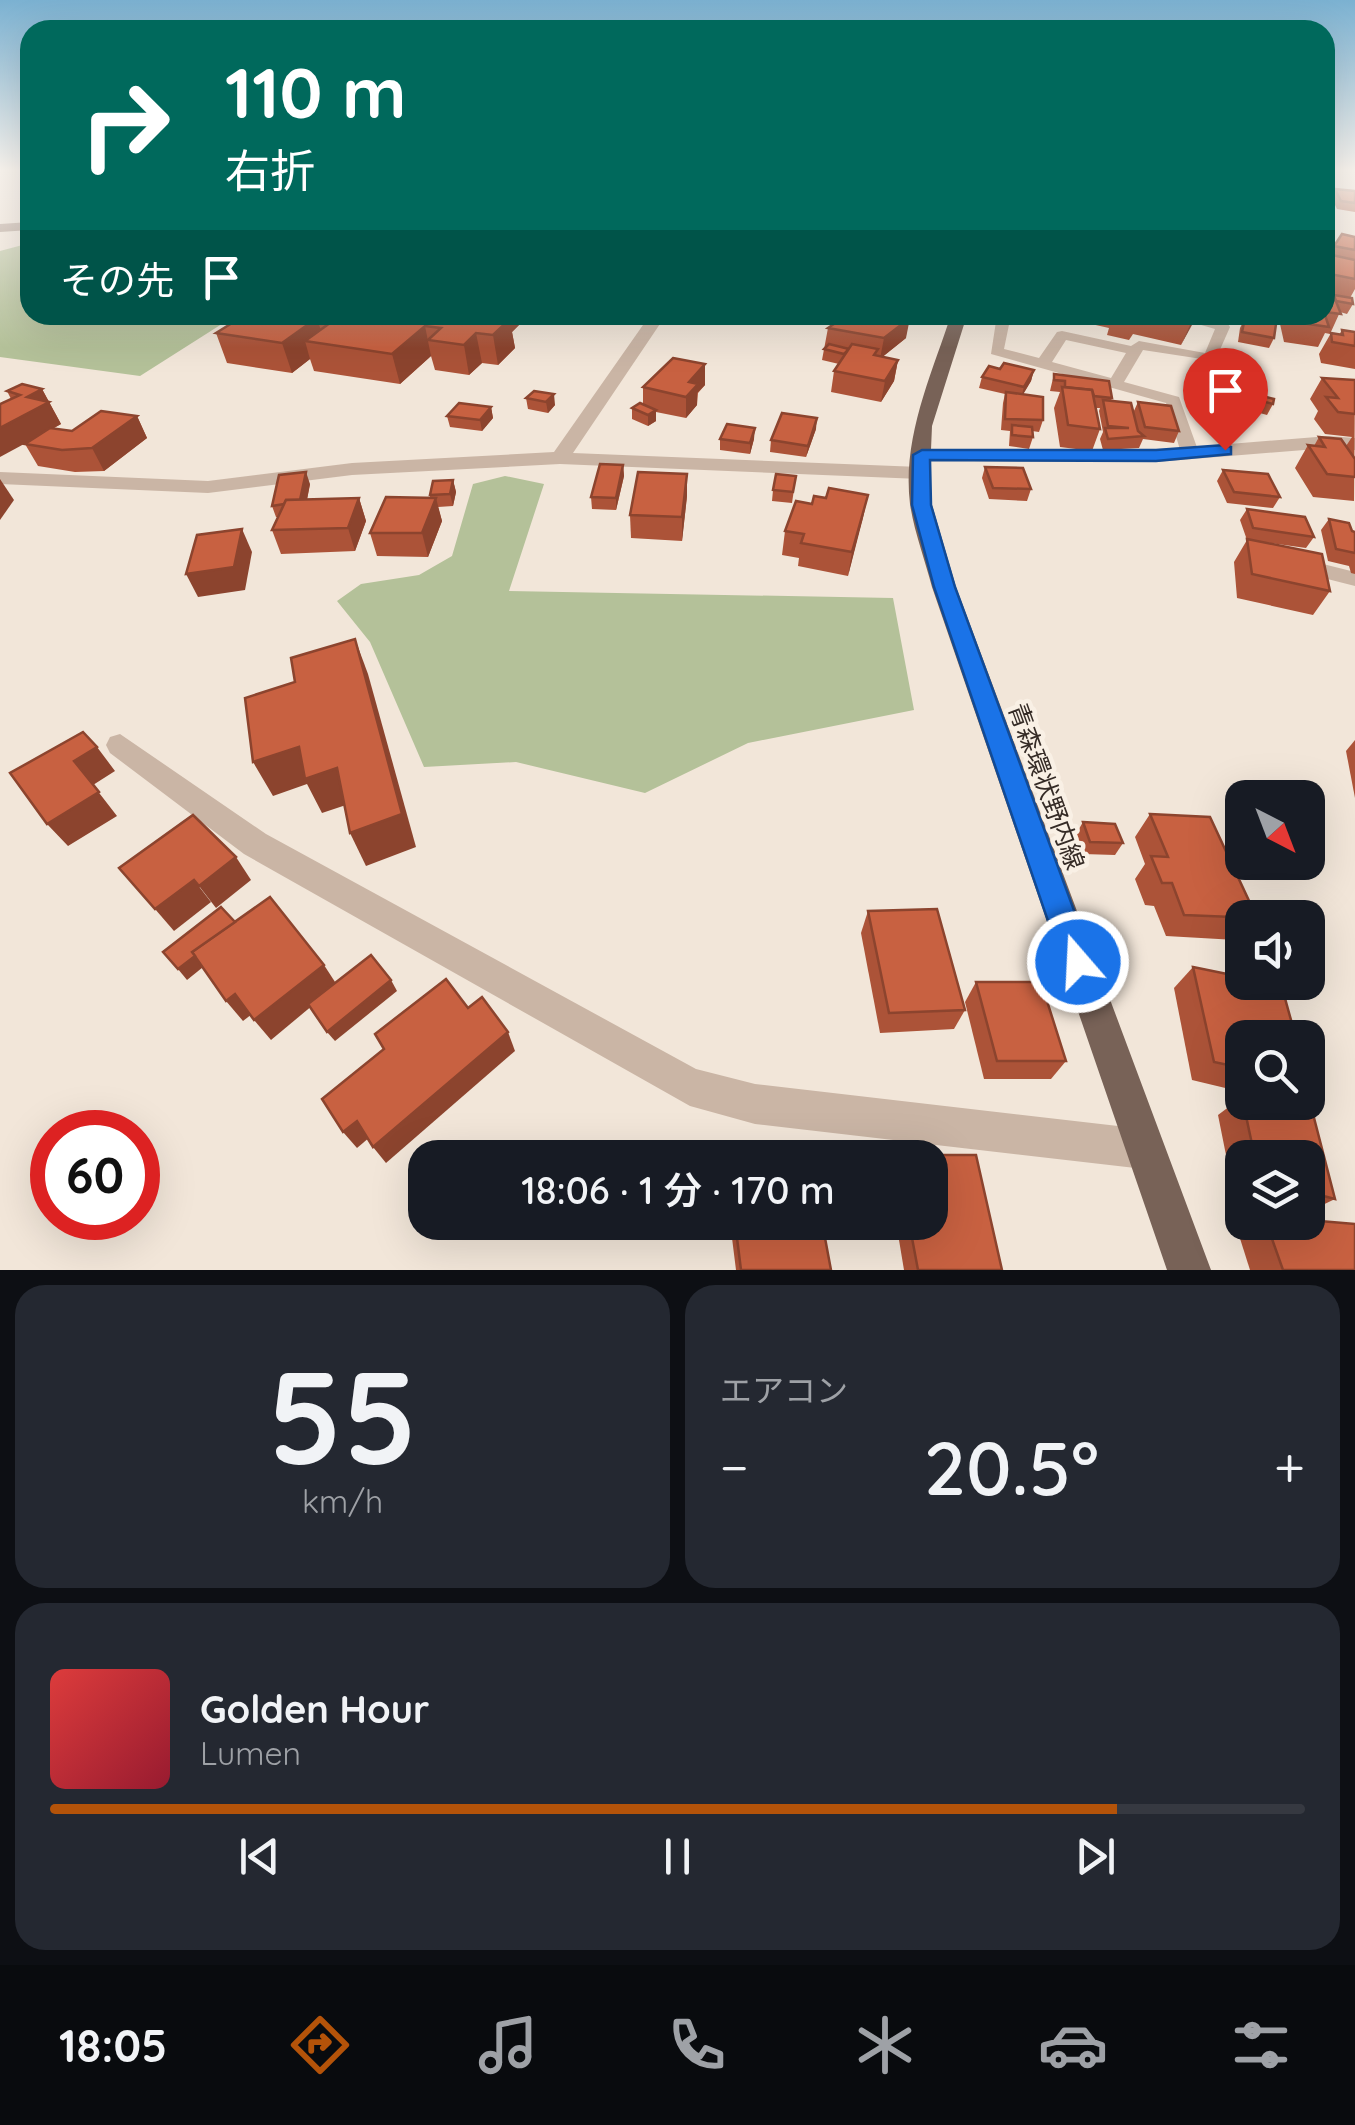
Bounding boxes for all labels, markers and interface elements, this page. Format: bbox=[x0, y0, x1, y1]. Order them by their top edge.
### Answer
text: 110 m bbox=[225, 48, 407, 136]
icon: right bbox=[60, 60, 190, 190]
text: 右折 bbox=[225, 142, 315, 198]
icon: arrive bbox=[194, 250, 249, 305]
text: その先 bbox=[60, 256, 174, 304]
pin bbox=[1183, 348, 1268, 451]
icon: arrive bbox=[1198, 363, 1253, 418]
street label: 青森環状野内線 bbox=[1003, 698, 1091, 874]
north arrow bbox=[1225, 780, 1325, 880]
map controls bbox=[1225, 780, 1325, 1240]
button: sound bbox=[1225, 900, 1325, 1000]
position arrow bbox=[1026, 910, 1130, 1014]
button: search bbox=[1225, 1020, 1325, 1120]
speed limit sign: 60 bbox=[30, 1110, 160, 1240]
button: layers bbox=[1225, 1140, 1325, 1240]
text: 18:06 · 1 分 · 170 m bbox=[521, 1166, 835, 1214]
text: 55 bbox=[268, 1334, 417, 1497]
text: エアコン bbox=[720, 1370, 848, 1410]
text: 20.5° bbox=[924, 1420, 1099, 1514]
text: − bbox=[720, 1432, 749, 1501]
text: + bbox=[1274, 1432, 1305, 1501]
text: km/h bbox=[302, 1481, 383, 1521]
text: Golden Hour bbox=[200, 1685, 429, 1733]
text: Lumen bbox=[200, 1733, 301, 1773]
icon: previous bbox=[232, 1829, 287, 1884]
icon: pause bbox=[650, 1829, 705, 1884]
icon: next bbox=[1068, 1829, 1123, 1884]
icon: directions bbox=[285, 2010, 355, 2080]
icon: music bbox=[473, 2010, 543, 2080]
icon: phone bbox=[662, 2010, 732, 2080]
icon: climate bbox=[850, 2010, 920, 2080]
icon: car bbox=[1038, 2010, 1108, 2080]
icon: filters bbox=[1226, 2010, 1296, 2080]
text: 18:05 bbox=[59, 2017, 167, 2073]

